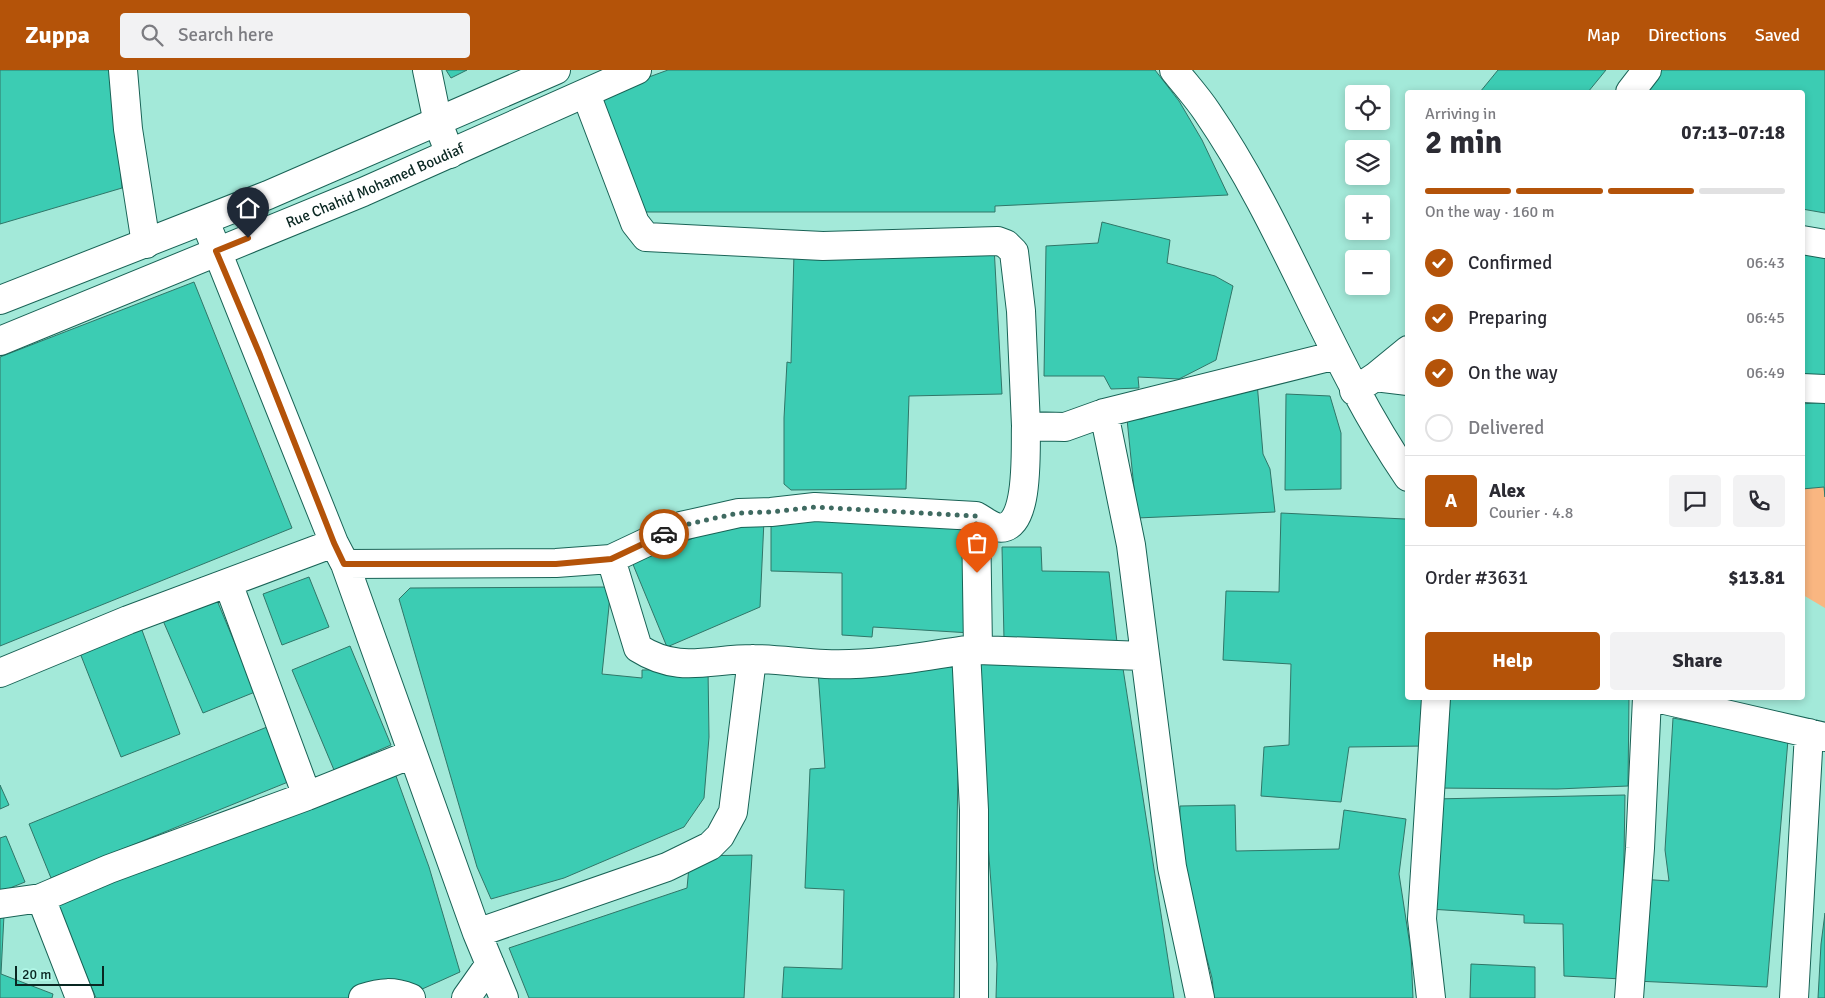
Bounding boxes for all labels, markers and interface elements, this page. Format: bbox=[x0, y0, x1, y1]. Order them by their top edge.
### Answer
search box bbox=[120, 13, 470, 58]
text: Zuppa bbox=[25, 20, 90, 50]
icon: search bbox=[138, 21, 166, 49]
text: Search here bbox=[178, 23, 274, 47]
text: Map bbox=[1587, 24, 1620, 46]
text: Directions bbox=[1648, 24, 1727, 46]
text: Saved bbox=[1755, 24, 1800, 46]
map controls bbox=[1345, 85, 1390, 295]
button: locate bbox=[1345, 85, 1390, 130]
text: Arriving in bbox=[1425, 104, 1496, 124]
text: 07:13–07:18 bbox=[1681, 121, 1785, 145]
text: 2 min bbox=[1425, 123, 1502, 162]
street label: Rue Chahid Mohamed Boudiaf bbox=[283, 139, 468, 232]
button: layers bbox=[1345, 140, 1390, 185]
pin bbox=[227, 187, 269, 238]
icon: home bbox=[234, 194, 262, 222]
button: + bbox=[1345, 195, 1390, 240]
text: On the way · 160 m bbox=[1425, 202, 1555, 222]
icon: check bbox=[1425, 249, 1453, 277]
button: − bbox=[1345, 250, 1390, 295]
text: Confirmed bbox=[1468, 251, 1552, 275]
text: 06:43 bbox=[1746, 253, 1785, 273]
icon: check bbox=[1425, 304, 1453, 332]
text: Preparing bbox=[1468, 306, 1547, 330]
text: 06:45 bbox=[1746, 308, 1785, 328]
icon: check bbox=[1425, 359, 1453, 387]
text: On the way bbox=[1468, 361, 1558, 385]
text: 06:49 bbox=[1746, 363, 1785, 383]
text: Delivered bbox=[1468, 416, 1544, 440]
button: chat bbox=[1669, 475, 1721, 527]
button: phone bbox=[1733, 475, 1785, 527]
text: Alex bbox=[1489, 479, 1525, 503]
text: A bbox=[1445, 489, 1457, 513]
text: Courier · 4.8 bbox=[1489, 503, 1573, 523]
courier bbox=[639, 509, 689, 559]
icon: car bbox=[650, 520, 678, 548]
pin bbox=[956, 522, 998, 573]
icon: bag bbox=[963, 529, 991, 557]
text: Order #3631 bbox=[1425, 566, 1528, 590]
text: $13.81 bbox=[1728, 566, 1785, 590]
button: Help bbox=[1425, 632, 1600, 690]
button: Share bbox=[1610, 632, 1785, 690]
scale bar bbox=[15, 963, 104, 986]
text: 20 m bbox=[22, 966, 51, 983]

